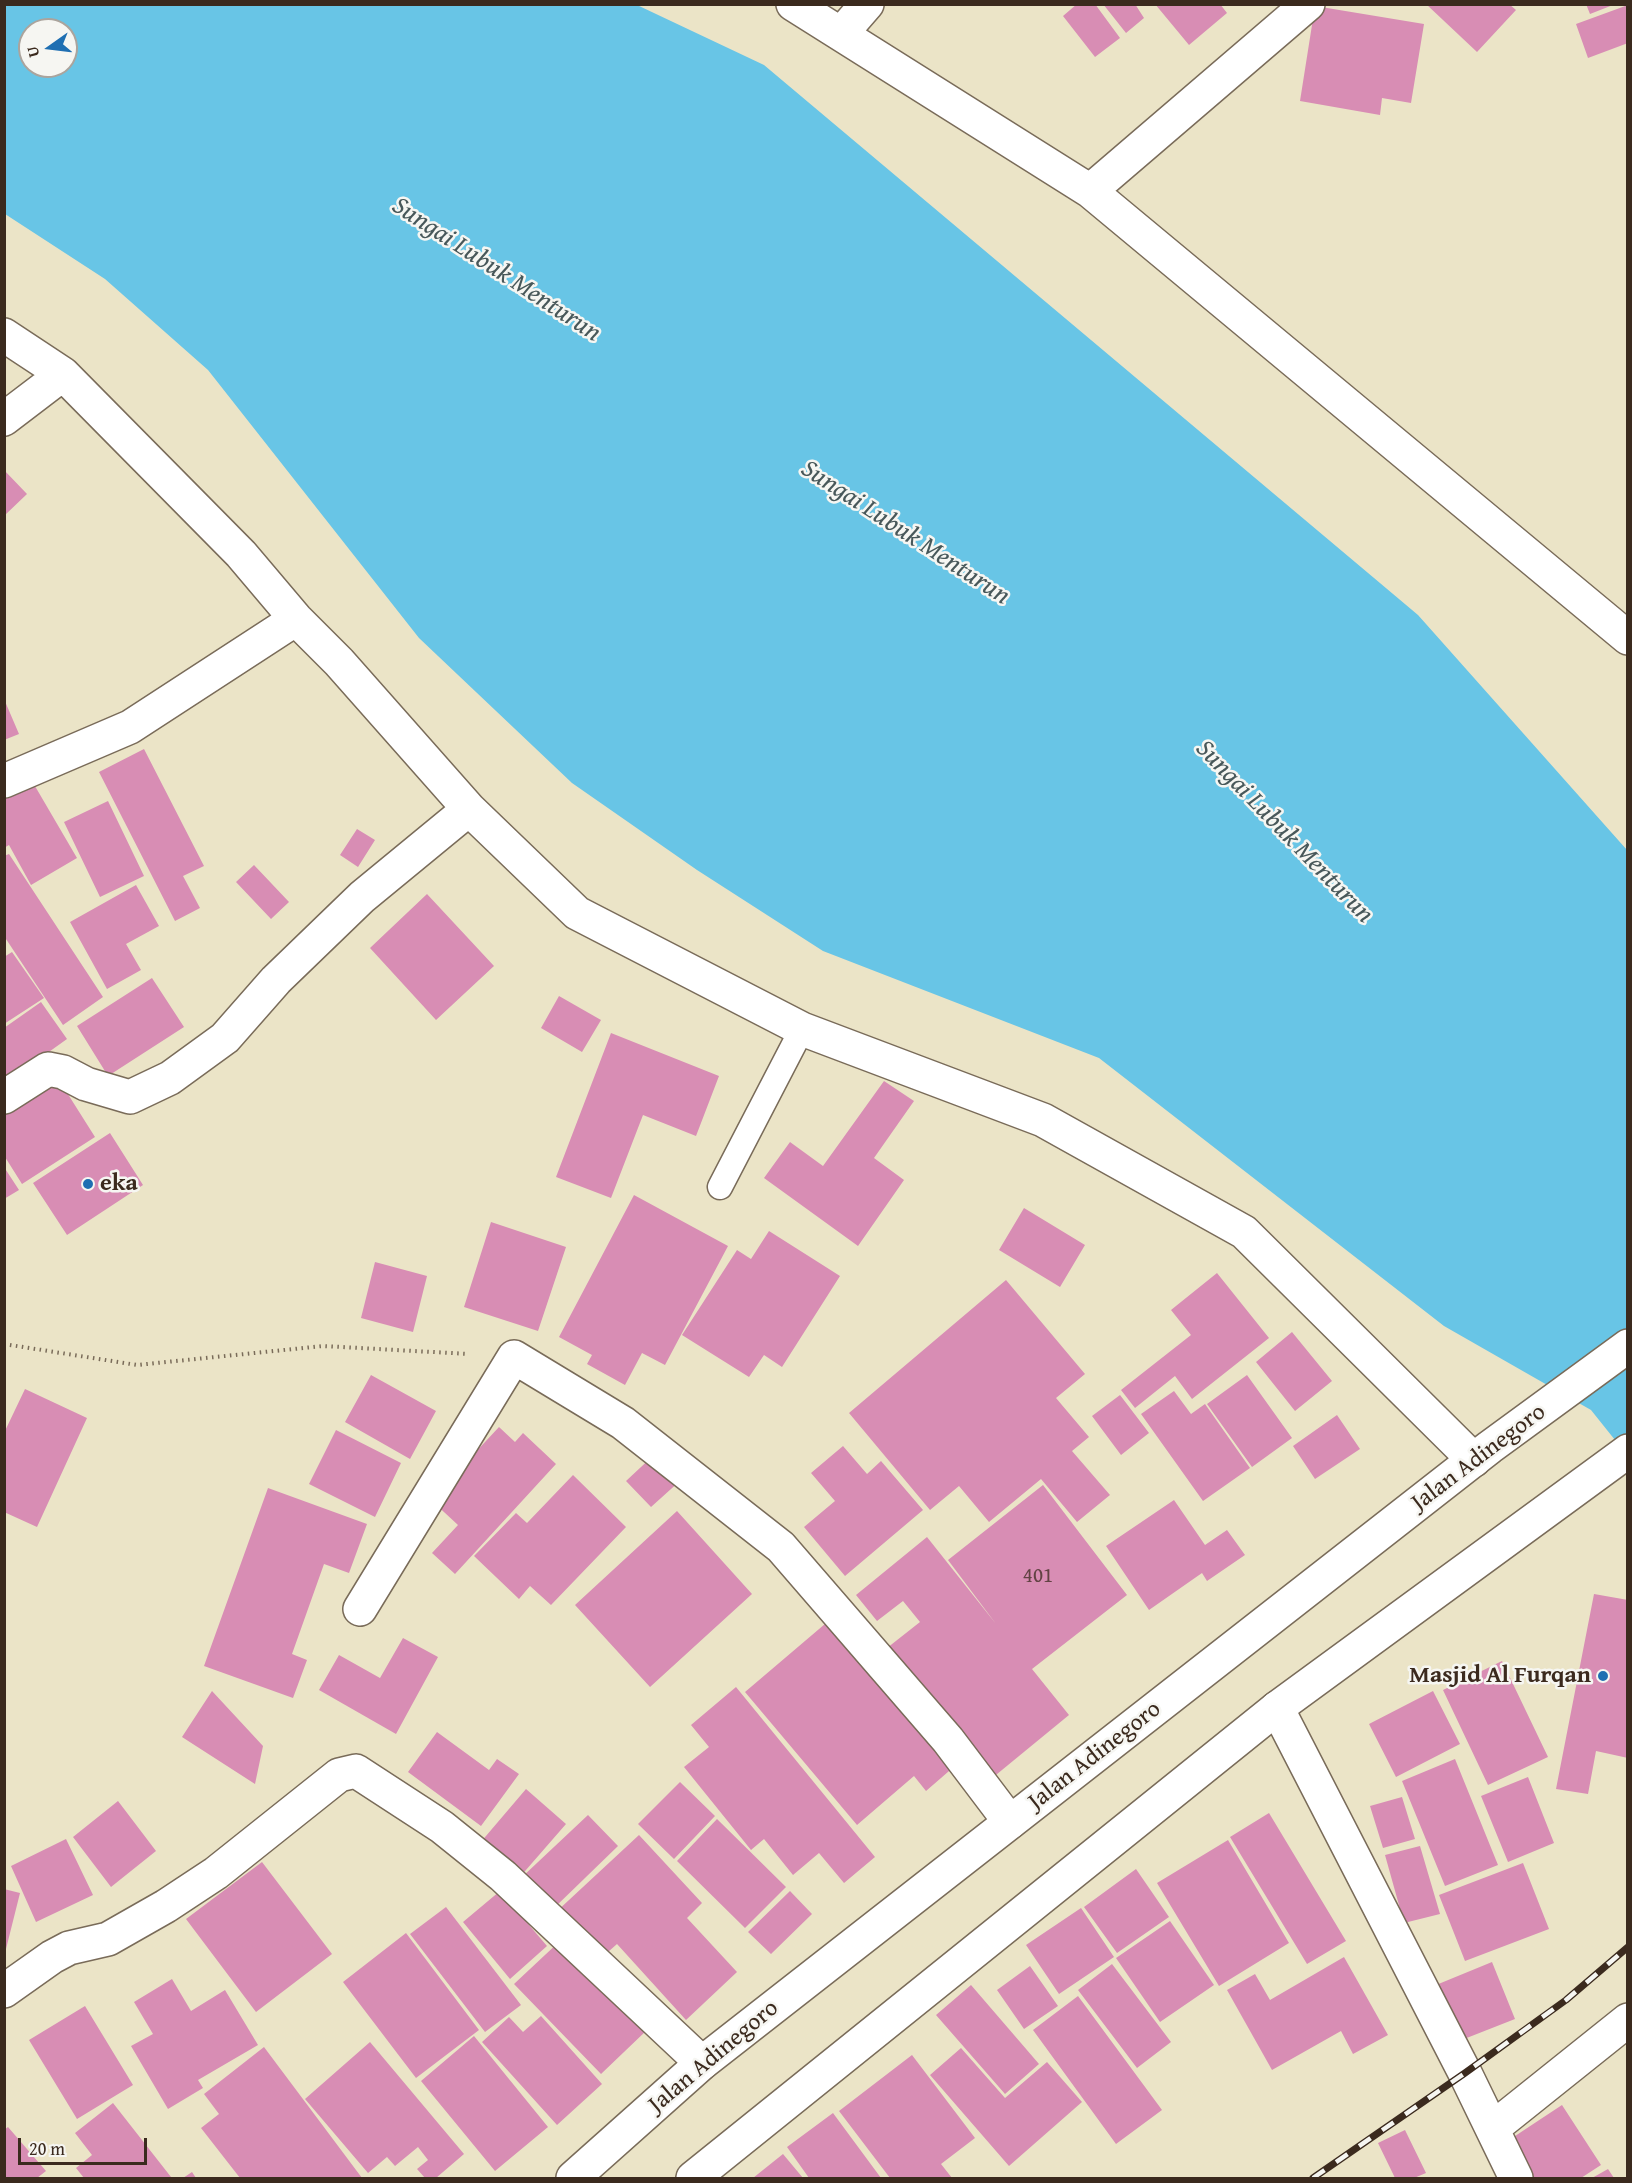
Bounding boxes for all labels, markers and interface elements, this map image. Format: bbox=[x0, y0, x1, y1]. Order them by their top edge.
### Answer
north arrow bbox=[18, 18, 78, 78]
text: U bbox=[20, 44, 45, 60]
water label: Sungai Lubuk Menturun bbox=[386, 191, 606, 349]
water label: Sungai Lubuk Menturun bbox=[795, 454, 1015, 612]
water label: Sungai Lubuk Menturun bbox=[1188, 734, 1380, 930]
place label: eka bbox=[100, 1170, 138, 1198]
marker: eka bbox=[81, 1177, 95, 1191]
street label: Jalan Adinegoro bbox=[1406, 1398, 1552, 1518]
house number: 401 bbox=[1023, 1564, 1053, 1590]
place label: Masjid Al Furqan bbox=[1409, 1662, 1591, 1690]
marker: Masjid Al Furqan bbox=[1596, 1669, 1610, 1683]
street label: Jalan Adinegoro bbox=[1023, 1695, 1167, 1817]
street label: Jalan Adinegoro bbox=[643, 1994, 785, 2120]
scale bar bbox=[21, 2126, 150, 2164]
text: 20 m bbox=[29, 2135, 65, 2162]

